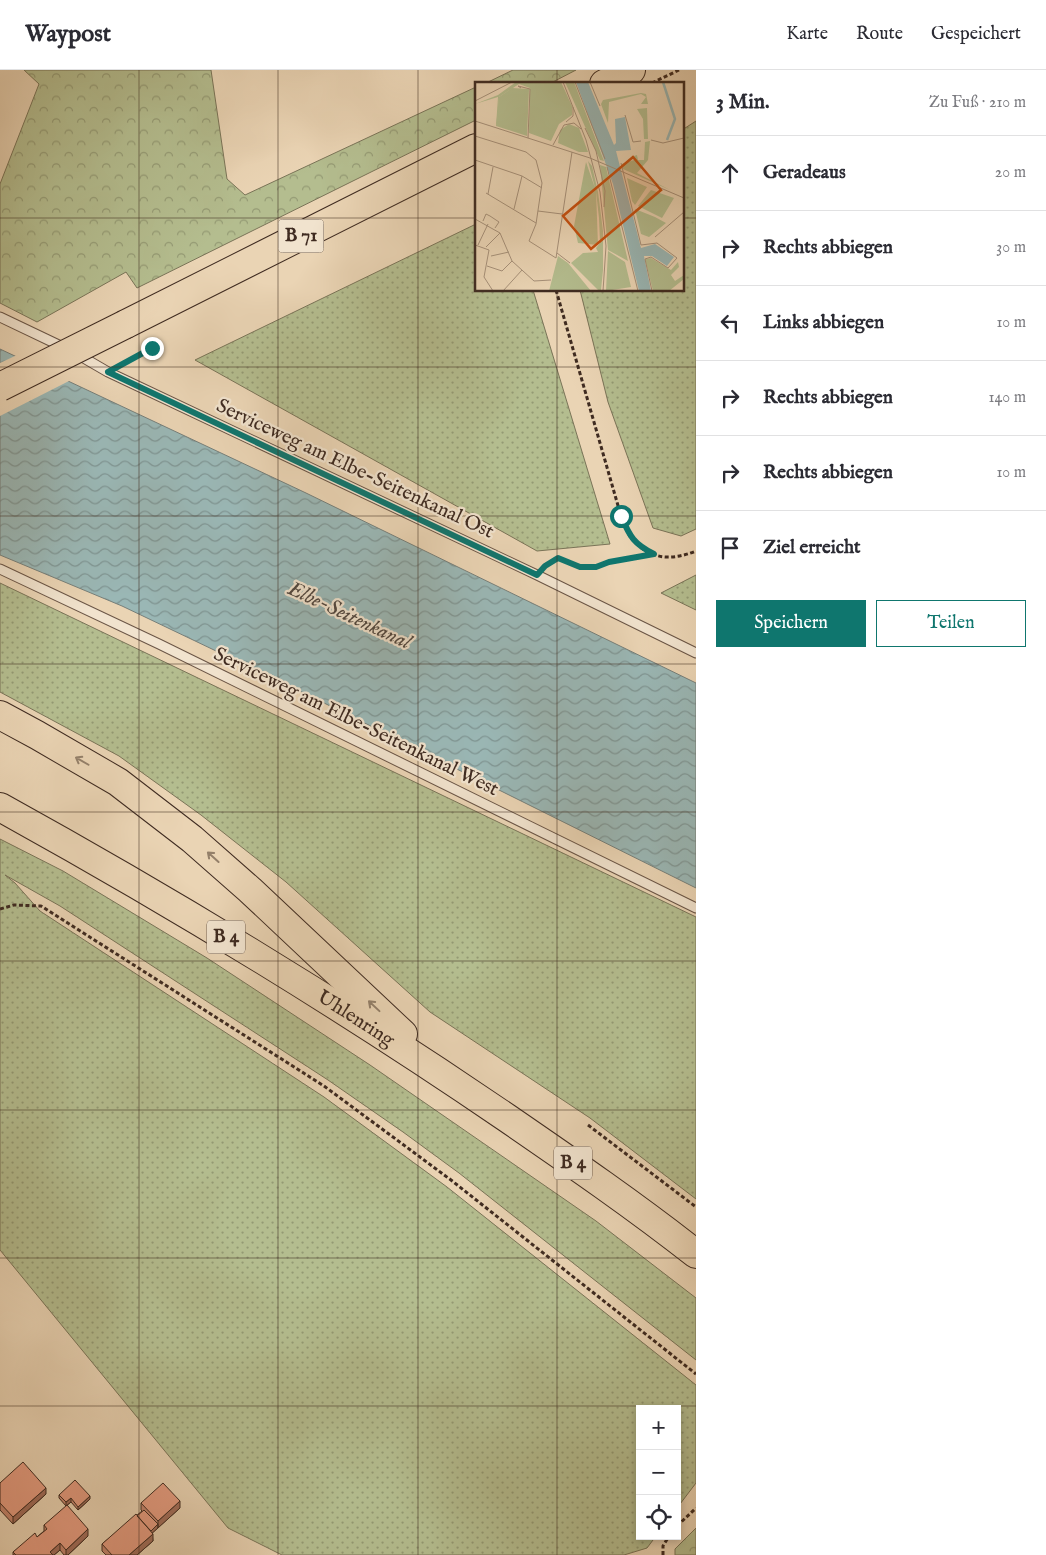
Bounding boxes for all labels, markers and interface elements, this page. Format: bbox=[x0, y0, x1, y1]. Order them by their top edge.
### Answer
text: Waypost bbox=[25, 19, 111, 50]
text: Karte bbox=[786, 23, 828, 46]
text: Route bbox=[856, 23, 903, 46]
text: Gespeichert bbox=[931, 23, 1021, 46]
inset map bbox=[475, 82, 684, 291]
text: 3 Min. bbox=[716, 89, 769, 116]
text: Zu Fuß · 210 m bbox=[929, 93, 1026, 113]
icon: ahead bbox=[716, 159, 744, 187]
text: Geradeaus bbox=[763, 161, 846, 185]
text: 20 m bbox=[995, 163, 1026, 183]
road number: B 71 bbox=[278, 220, 324, 252]
icon: right bbox=[716, 234, 744, 262]
text: Rechts abbiegen bbox=[763, 236, 893, 260]
text: 30 m bbox=[996, 238, 1026, 258]
icon: left bbox=[716, 309, 744, 337]
text: Links abbiegen bbox=[763, 311, 884, 335]
text: 10 m bbox=[996, 313, 1026, 333]
route end bbox=[141, 337, 164, 360]
icon: right bbox=[716, 384, 744, 412]
text: Rechts abbiegen bbox=[763, 386, 893, 410]
text: 140 m bbox=[988, 388, 1026, 408]
street label: Serviceweg am Elbe-Seitenkanal Ost bbox=[212, 394, 498, 545]
icon: right bbox=[716, 459, 744, 487]
text: Rechts abbiegen bbox=[763, 461, 893, 485]
text: 10 m bbox=[996, 463, 1026, 483]
route start bbox=[610, 505, 633, 528]
icon: arrive bbox=[716, 534, 744, 562]
text: Ziel erreicht bbox=[763, 536, 861, 560]
water label: Elbe-Seitenkanal bbox=[282, 575, 417, 657]
button: Speichern bbox=[716, 600, 866, 647]
button: Teilen bbox=[876, 600, 1026, 647]
street label: Serviceweg am Elbe-Seitenkanal West bbox=[209, 642, 503, 802]
one-way arrow bbox=[76, 756, 90, 766]
one-way arrow bbox=[207, 852, 220, 863]
road number: B 4 bbox=[207, 920, 245, 954]
street label: Uhlenring bbox=[312, 984, 400, 1053]
one-way arrow bbox=[368, 1000, 381, 1012]
road number: B 4 bbox=[554, 1146, 592, 1180]
map controls bbox=[636, 1405, 681, 1540]
button: + bbox=[636, 1405, 681, 1450]
button: − bbox=[636, 1450, 681, 1495]
button: locate bbox=[636, 1495, 681, 1540]

